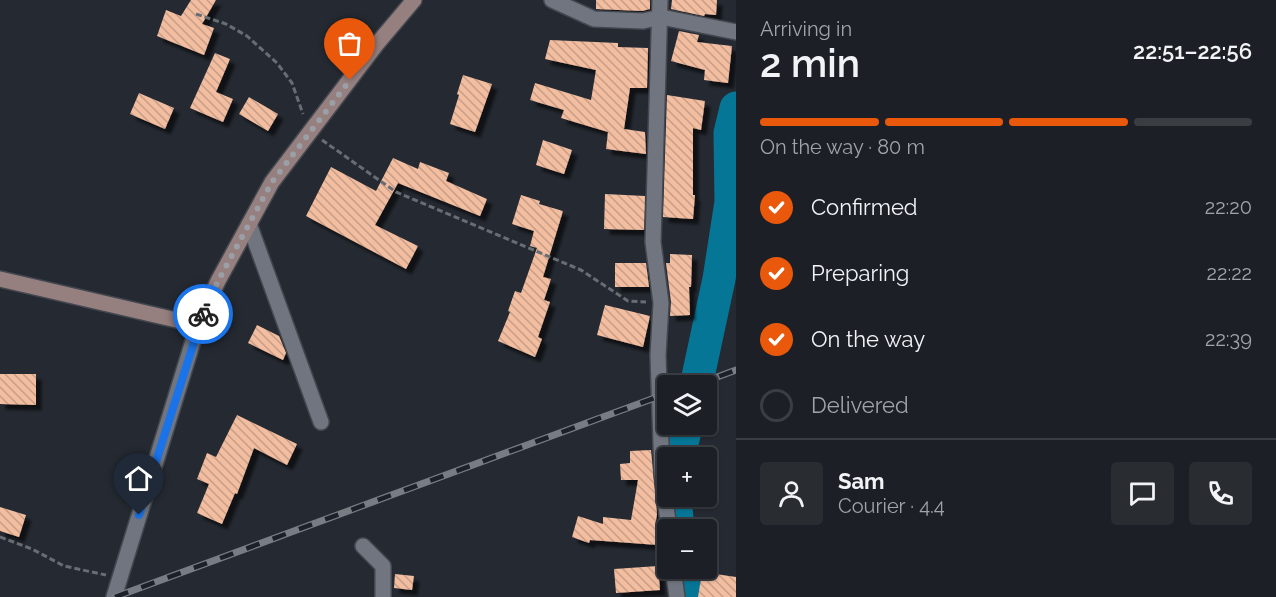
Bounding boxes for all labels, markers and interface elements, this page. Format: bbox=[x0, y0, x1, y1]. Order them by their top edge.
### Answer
text: Arriving in bbox=[760, 17, 852, 41]
pin bbox=[324, 18, 375, 80]
icon: bag bbox=[333, 27, 366, 60]
text: 22:51–22:56 bbox=[1133, 38, 1252, 64]
text: 2 min bbox=[760, 40, 860, 86]
text: On the way · 80 m bbox=[760, 135, 925, 159]
icon: check bbox=[760, 191, 793, 224]
text: Confirmed bbox=[811, 194, 918, 220]
text: 22:20 bbox=[1205, 195, 1252, 219]
icon: check bbox=[760, 257, 793, 290]
text: Preparing bbox=[811, 260, 909, 286]
text: 22:22 bbox=[1207, 261, 1252, 285]
courier bbox=[173, 284, 233, 344]
icon: bike bbox=[187, 298, 220, 331]
icon: check bbox=[760, 323, 793, 356]
text: On the way bbox=[811, 326, 925, 352]
text: 22:39 bbox=[1205, 327, 1252, 351]
map controls bbox=[657, 375, 717, 579]
button: layers bbox=[657, 375, 717, 435]
text: Delivered bbox=[811, 392, 909, 418]
button: + bbox=[657, 447, 717, 507]
pin bbox=[113, 453, 164, 515]
icon: home bbox=[122, 462, 155, 495]
button: person bbox=[760, 462, 823, 525]
button: chat bbox=[1111, 462, 1174, 525]
button: phone bbox=[1189, 462, 1252, 525]
text: Sam bbox=[838, 468, 885, 494]
text: Courier · 4.4 bbox=[838, 494, 945, 518]
button: − bbox=[657, 519, 717, 579]

